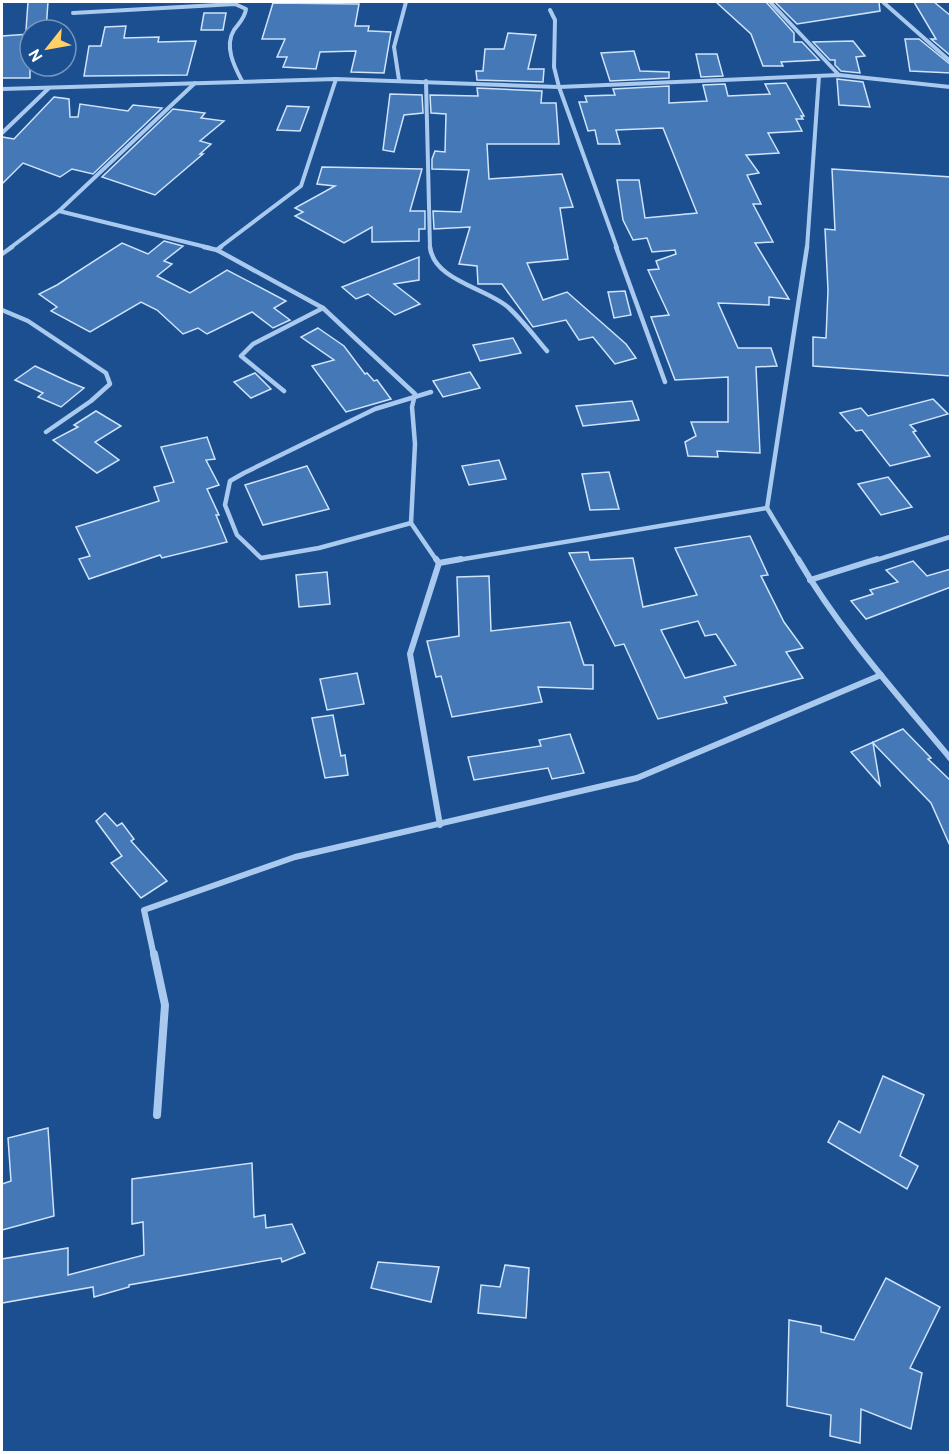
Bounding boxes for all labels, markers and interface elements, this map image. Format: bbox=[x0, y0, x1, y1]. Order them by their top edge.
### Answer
north arrow bbox=[18, 18, 78, 78]
text: N bbox=[25, 45, 48, 65]

